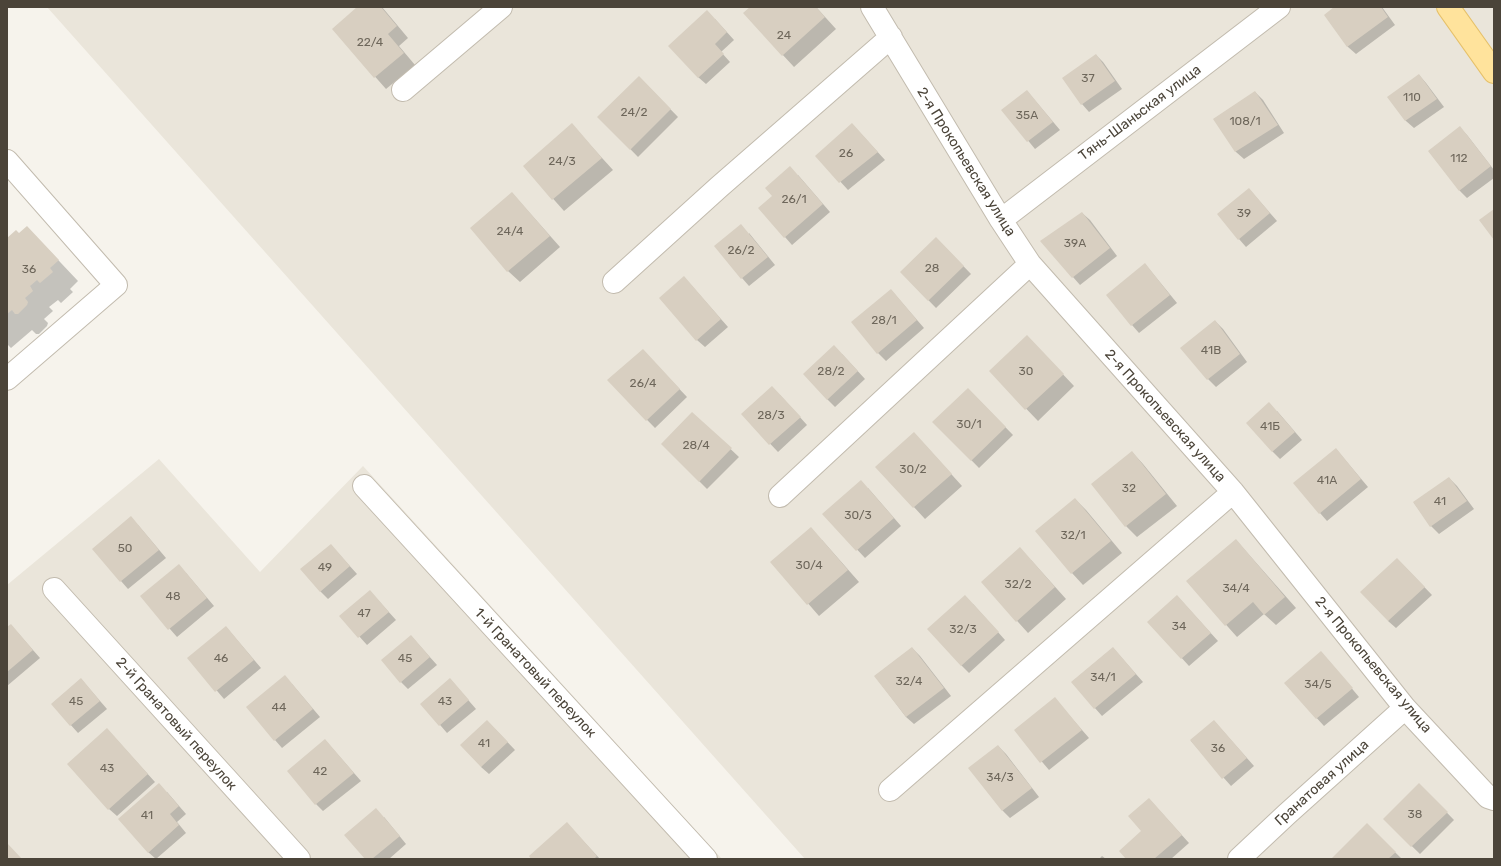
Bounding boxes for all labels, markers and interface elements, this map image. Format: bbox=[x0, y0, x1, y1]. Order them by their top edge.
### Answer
house number: 24 bbox=[777, 29, 791, 43]
house number: 22/4 bbox=[357, 36, 383, 50]
street label: Тянь-Шаньская улица bbox=[1075, 61, 1205, 165]
house number: 37 bbox=[1081, 72, 1095, 86]
street label: 2-я Прокопьевская улица bbox=[913, 84, 1019, 240]
house number: 110 bbox=[1403, 91, 1421, 105]
house number: 24/2 bbox=[620, 106, 648, 120]
house number: 35А bbox=[1016, 109, 1038, 123]
house number: 108/1 bbox=[1229, 115, 1261, 129]
house number: 26 bbox=[839, 147, 853, 161]
house number: 112 bbox=[1450, 152, 1468, 166]
house number: 24/3 bbox=[548, 155, 576, 169]
house number: 26/1 bbox=[781, 193, 807, 207]
house number: 39 bbox=[1237, 207, 1251, 221]
house number: 24/4 bbox=[497, 225, 523, 239]
house number: 39А bbox=[1064, 237, 1086, 251]
house number: 26/2 bbox=[728, 244, 754, 258]
house number: 28 bbox=[925, 262, 939, 276]
house number: 36 bbox=[22, 263, 36, 277]
house number: 28/1 bbox=[871, 314, 897, 328]
house number: 41В bbox=[1201, 344, 1221, 358]
street label: 2-я Прокопьевская улица bbox=[1101, 346, 1229, 486]
house number: 28/2 bbox=[817, 365, 845, 379]
house number: 30 bbox=[1019, 365, 1033, 379]
house number: 26/4 bbox=[630, 377, 656, 391]
house number: 28/3 bbox=[757, 409, 785, 423]
house number: 30/1 bbox=[956, 418, 982, 432]
house number: 41Б bbox=[1260, 420, 1280, 434]
house number: 28/4 bbox=[682, 439, 710, 453]
house number: 30/2 bbox=[899, 463, 927, 477]
house number: 41А bbox=[1317, 474, 1337, 488]
house number: 32 bbox=[1122, 482, 1136, 496]
house number: 41 bbox=[1434, 495, 1446, 509]
house number: 30/3 bbox=[844, 509, 872, 523]
house number: 32/1 bbox=[1060, 529, 1086, 543]
house number: 50 bbox=[118, 542, 132, 556]
house number: 30/4 bbox=[795, 559, 823, 573]
house number: 49 bbox=[318, 561, 332, 575]
house number: 32/2 bbox=[1005, 578, 1031, 592]
house number: 34/4 bbox=[1222, 582, 1250, 596]
house number: 48 bbox=[165, 590, 181, 604]
street label: 2-я Прокопьевская улица bbox=[1311, 593, 1435, 737]
street label: 1-й Гранатовый переулок bbox=[471, 605, 599, 741]
house number: 47 bbox=[357, 607, 371, 621]
house number: 34 bbox=[1172, 620, 1186, 634]
house number: 32/3 bbox=[949, 623, 977, 637]
house number: 46 bbox=[214, 652, 228, 666]
house number: 45 bbox=[398, 652, 412, 666]
street label: 2-й Гранатовый переулок bbox=[112, 654, 240, 794]
house number: 34/1 bbox=[1090, 671, 1116, 685]
house number: 32/4 bbox=[896, 675, 922, 689]
house number: 34/5 bbox=[1304, 678, 1332, 692]
house number: 45 bbox=[69, 695, 83, 709]
house number: 43 bbox=[438, 695, 452, 709]
house number: 44 bbox=[272, 701, 286, 715]
street label: Гранатовая улица bbox=[1272, 736, 1372, 830]
house number: 41 bbox=[478, 737, 490, 751]
house number: 36 bbox=[1211, 742, 1225, 756]
house number: 43 bbox=[100, 762, 114, 776]
house number: 42 bbox=[313, 765, 327, 779]
house number: 34/3 bbox=[986, 771, 1014, 785]
house number: 38 bbox=[1408, 808, 1422, 822]
house number: 41 bbox=[141, 809, 153, 823]

